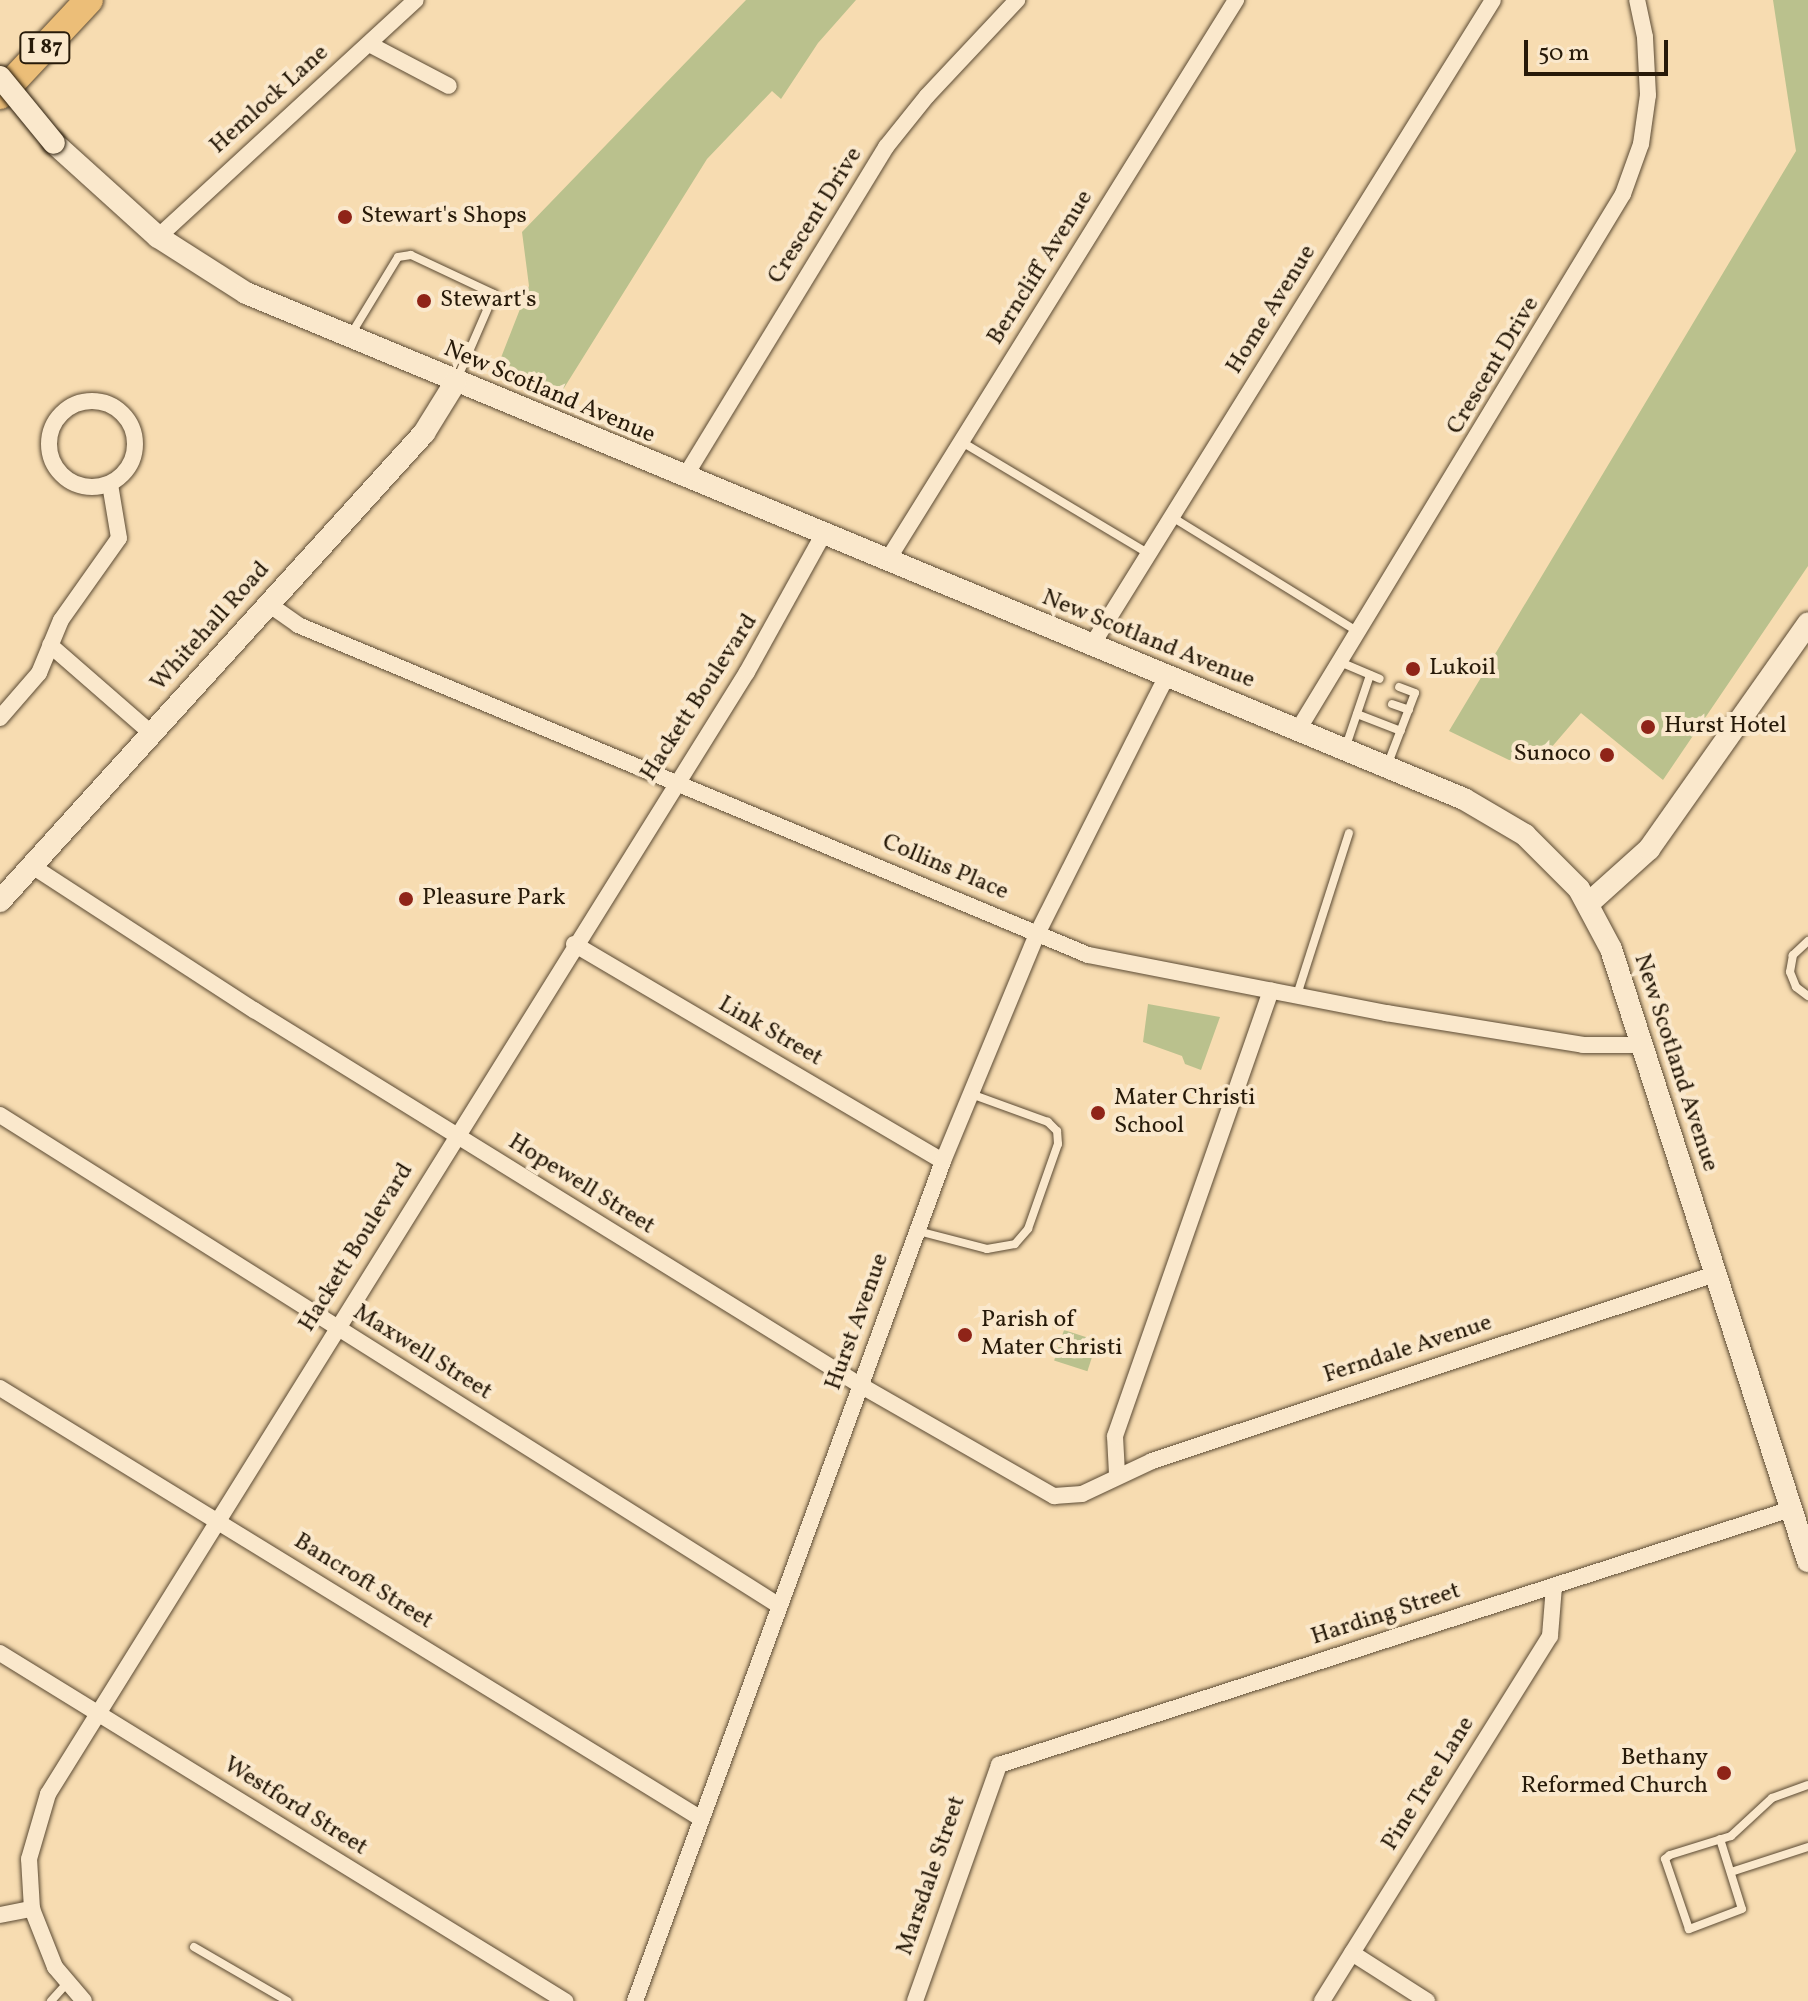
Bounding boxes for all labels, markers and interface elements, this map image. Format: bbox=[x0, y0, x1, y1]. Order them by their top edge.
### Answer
scale bar bbox=[1528, 24, 1672, 74]
road number: I 87 bbox=[19, 30, 71, 66]
text: 50 m bbox=[1538, 37, 1590, 71]
street label: Hemlock Lane bbox=[205, 39, 335, 161]
street label: Crescent Drive bbox=[763, 142, 869, 290]
street label: Berncliff Avenue bbox=[983, 186, 1099, 350]
place label: Stewart's Shops bbox=[361, 203, 527, 231]
marker: Stewart's Shops bbox=[336, 208, 354, 226]
street label: Home Avenue bbox=[1221, 240, 1323, 380]
place label: Stewart's bbox=[440, 287, 537, 315]
marker: Stewart's bbox=[415, 292, 433, 310]
street label: Crescent Drive bbox=[1442, 292, 1546, 440]
street label: New Scotland Avenue bbox=[439, 335, 659, 451]
street label: Whitehall Road bbox=[145, 556, 277, 698]
street label: New Scotland Avenue bbox=[1037, 584, 1259, 696]
street label: Hackett Boulevard bbox=[635, 609, 765, 787]
place label: Lukoil bbox=[1429, 655, 1496, 683]
marker: Lukoil bbox=[1404, 660, 1422, 678]
place label: Hurst Hotel bbox=[1664, 713, 1787, 741]
marker: Hurst Hotel bbox=[1639, 718, 1657, 736]
place label: Sunoco bbox=[1514, 741, 1591, 769]
marker: Sunoco bbox=[1598, 746, 1616, 764]
street label: Collins Place bbox=[878, 828, 1012, 908]
place label: Pleasure Park bbox=[422, 885, 566, 913]
marker: Pleasure Park bbox=[397, 890, 415, 908]
street label: New Scotland Avenue bbox=[1626, 950, 1724, 1176]
street label: Link Street bbox=[713, 991, 827, 1073]
place label: Mater Christi School bbox=[1114, 1085, 1256, 1141]
marker: Mater Christi School bbox=[1089, 1104, 1107, 1122]
street label: Hopewell Street bbox=[502, 1128, 660, 1242]
street label: Hackett Boulevard bbox=[294, 1158, 420, 1338]
street label: Hurst Avenue bbox=[820, 1250, 896, 1394]
street label: Maxwell Street bbox=[347, 1299, 497, 1407]
place label: Parish of Mater Christi bbox=[981, 1307, 1123, 1363]
street label: Ferndale Avenue bbox=[1320, 1309, 1496, 1391]
marker: Parish of Mater Christi bbox=[956, 1326, 974, 1344]
street label: Bancroft Street bbox=[288, 1528, 438, 1636]
street label: Harding Street bbox=[1308, 1577, 1464, 1653]
street label: Pine Tree Lane bbox=[1376, 1711, 1482, 1857]
place label: Bethany Reformed Church bbox=[1521, 1745, 1708, 1801]
street label: Westford Street bbox=[218, 1751, 372, 1863]
marker: Bethany Reformed Church bbox=[1715, 1764, 1733, 1782]
street label: Marsdale Street bbox=[891, 1793, 973, 1959]

